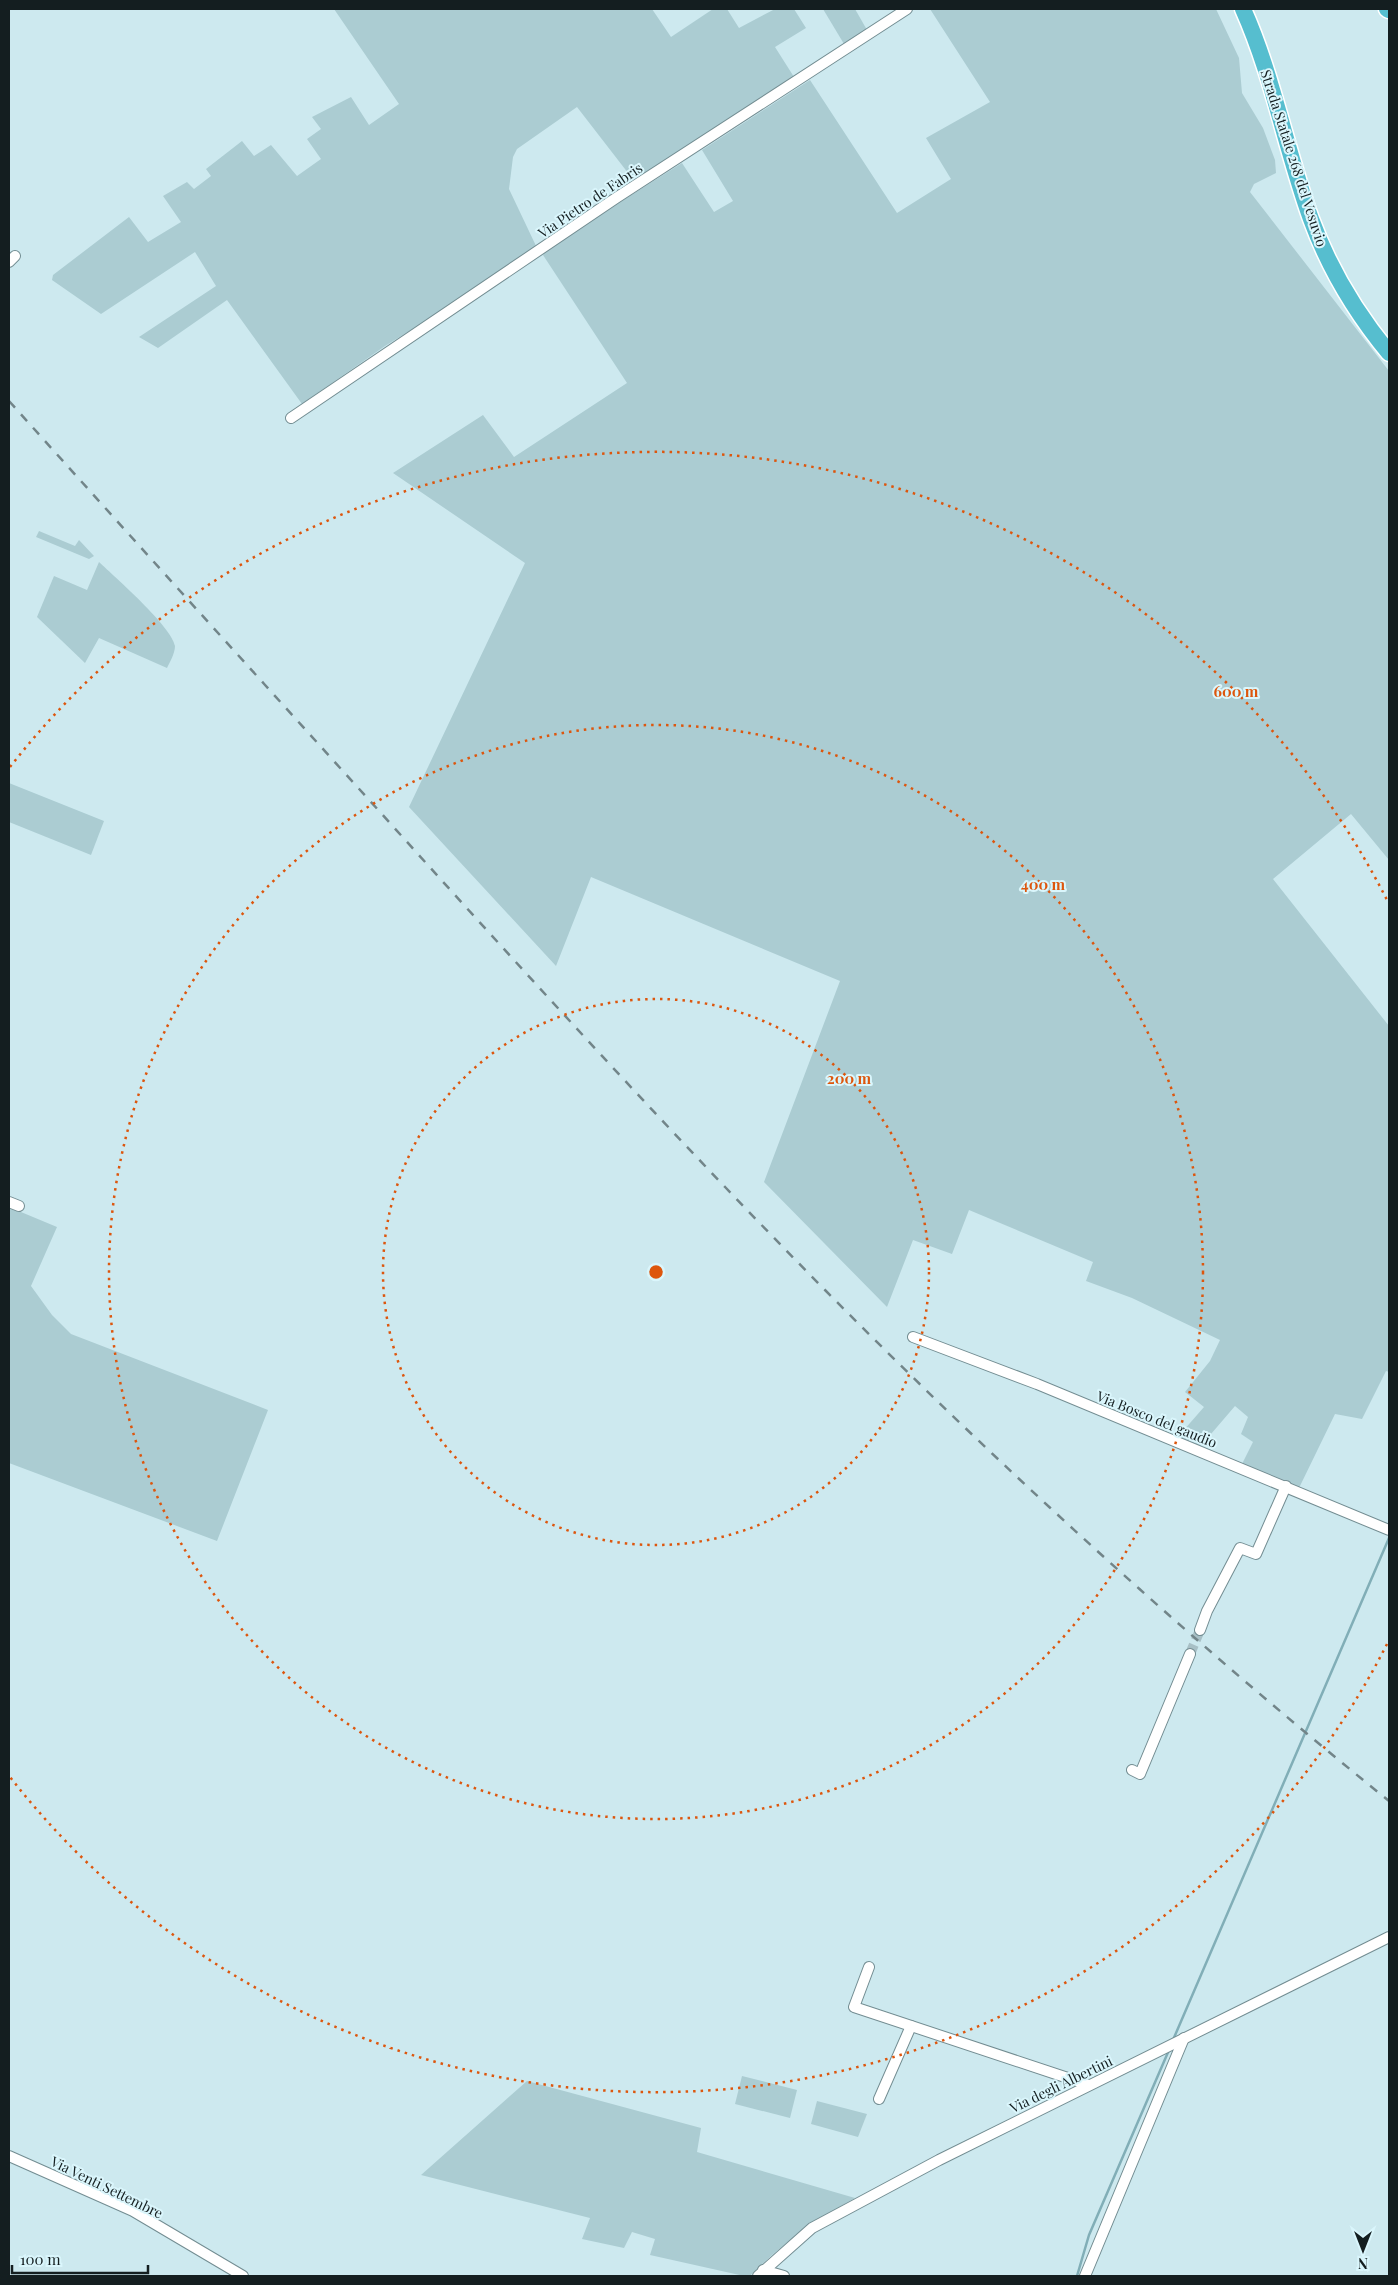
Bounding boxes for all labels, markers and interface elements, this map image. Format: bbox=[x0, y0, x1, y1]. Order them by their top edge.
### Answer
street label: Strada Statale 268 del Vesuvio bbox=[1256, 67, 1332, 249]
street label: Via Pietro de Fabris bbox=[533, 158, 646, 243]
text: 600 m bbox=[1214, 681, 1259, 701]
text: 400 m bbox=[1021, 874, 1066, 894]
text: 200 m bbox=[827, 1068, 872, 1088]
centre of rings bbox=[647, 1263, 665, 1281]
street label: Via Bosco del gaudio bbox=[1093, 1386, 1220, 1452]
street label: Via degli Albertini bbox=[1006, 2051, 1116, 2118]
street label: Via Venti Settembre bbox=[47, 2151, 166, 2222]
north arrow bbox=[1338, 2225, 1388, 2275]
scale bar bbox=[12, 2242, 149, 2274]
text: 100 m bbox=[20, 2249, 61, 2269]
text: N bbox=[1358, 2254, 1368, 2273]

